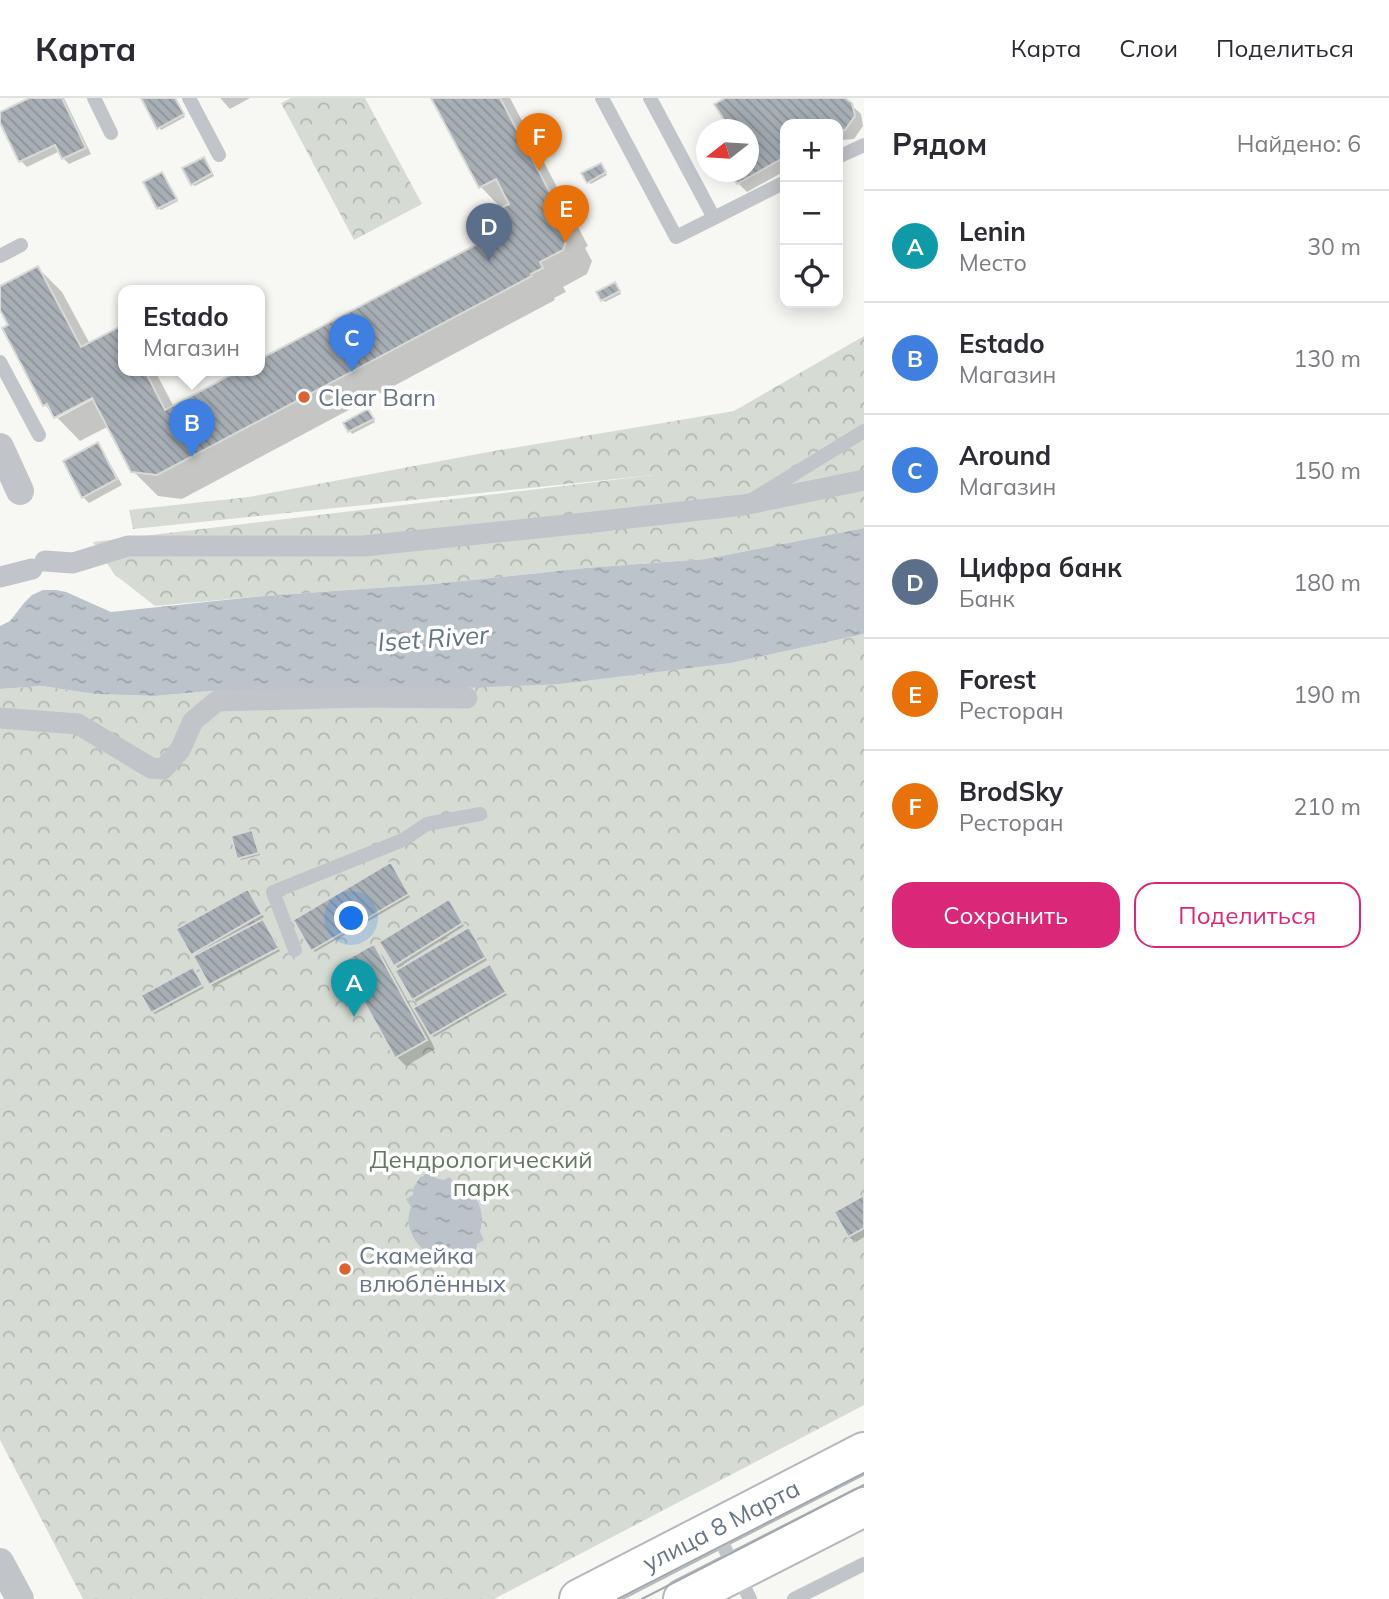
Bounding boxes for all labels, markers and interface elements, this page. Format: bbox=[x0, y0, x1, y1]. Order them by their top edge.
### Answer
text: Карта bbox=[35, 28, 137, 69]
text: Карта bbox=[1011, 33, 1081, 63]
text: Слои bbox=[1119, 33, 1178, 63]
text: Поделиться bbox=[1216, 33, 1354, 63]
pin: F bbox=[516, 113, 562, 171]
north arrow bbox=[696, 119, 759, 182]
map controls bbox=[780, 119, 843, 308]
button: + bbox=[780, 119, 843, 182]
text: Рядом bbox=[892, 125, 987, 163]
text: Найдено: 6 bbox=[1237, 129, 1361, 158]
button: − bbox=[780, 182, 843, 245]
pin: E bbox=[543, 185, 589, 243]
pin: D bbox=[466, 203, 512, 261]
text: Lenin bbox=[959, 215, 1026, 248]
text: A bbox=[906, 232, 924, 261]
text: 30 m bbox=[1307, 232, 1361, 261]
button: locate bbox=[780, 245, 843, 308]
text: Место bbox=[959, 248, 1027, 277]
popup bbox=[118, 285, 265, 376]
text: Estado bbox=[143, 300, 229, 333]
pin: C bbox=[329, 314, 375, 372]
text: Estado bbox=[959, 327, 1045, 360]
text: Магазин bbox=[143, 333, 240, 362]
text: B bbox=[907, 344, 923, 373]
text: 130 m bbox=[1293, 344, 1361, 373]
text: Магазин bbox=[959, 360, 1056, 389]
place label: Clear Barn bbox=[318, 382, 436, 412]
marker: Clear Barn bbox=[296, 389, 312, 405]
pin: B bbox=[169, 399, 215, 457]
text: Around bbox=[959, 439, 1051, 472]
text: C bbox=[907, 456, 923, 485]
text: 150 m bbox=[1293, 456, 1361, 485]
text: Магазин bbox=[959, 472, 1056, 501]
text: Цифра банк bbox=[959, 551, 1122, 584]
text: D bbox=[906, 568, 924, 597]
text: 180 m bbox=[1293, 568, 1361, 597]
text: Банк bbox=[959, 584, 1015, 613]
water label: Iset River bbox=[376, 618, 491, 658]
text: Forest bbox=[959, 663, 1036, 696]
text: E bbox=[908, 680, 922, 709]
text: 190 m bbox=[1293, 680, 1361, 709]
text: Ресторан bbox=[959, 696, 1064, 725]
text: BrodSky bbox=[959, 775, 1063, 808]
text: F bbox=[908, 792, 922, 821]
text: 210 m bbox=[1293, 792, 1361, 821]
text: Ресторан bbox=[959, 808, 1064, 837]
button: Сохранить bbox=[892, 882, 1120, 948]
button: Поделиться bbox=[1134, 882, 1361, 948]
your location bbox=[334, 901, 368, 935]
pin: A bbox=[331, 959, 377, 1017]
park label: Дендрологический парк bbox=[369, 1144, 593, 1202]
place label: Скамейка влюблённых bbox=[359, 1240, 506, 1298]
marker: Скамейка влюблённых bbox=[337, 1261, 353, 1277]
street label: улица 8 Марта bbox=[637, 1473, 805, 1577]

